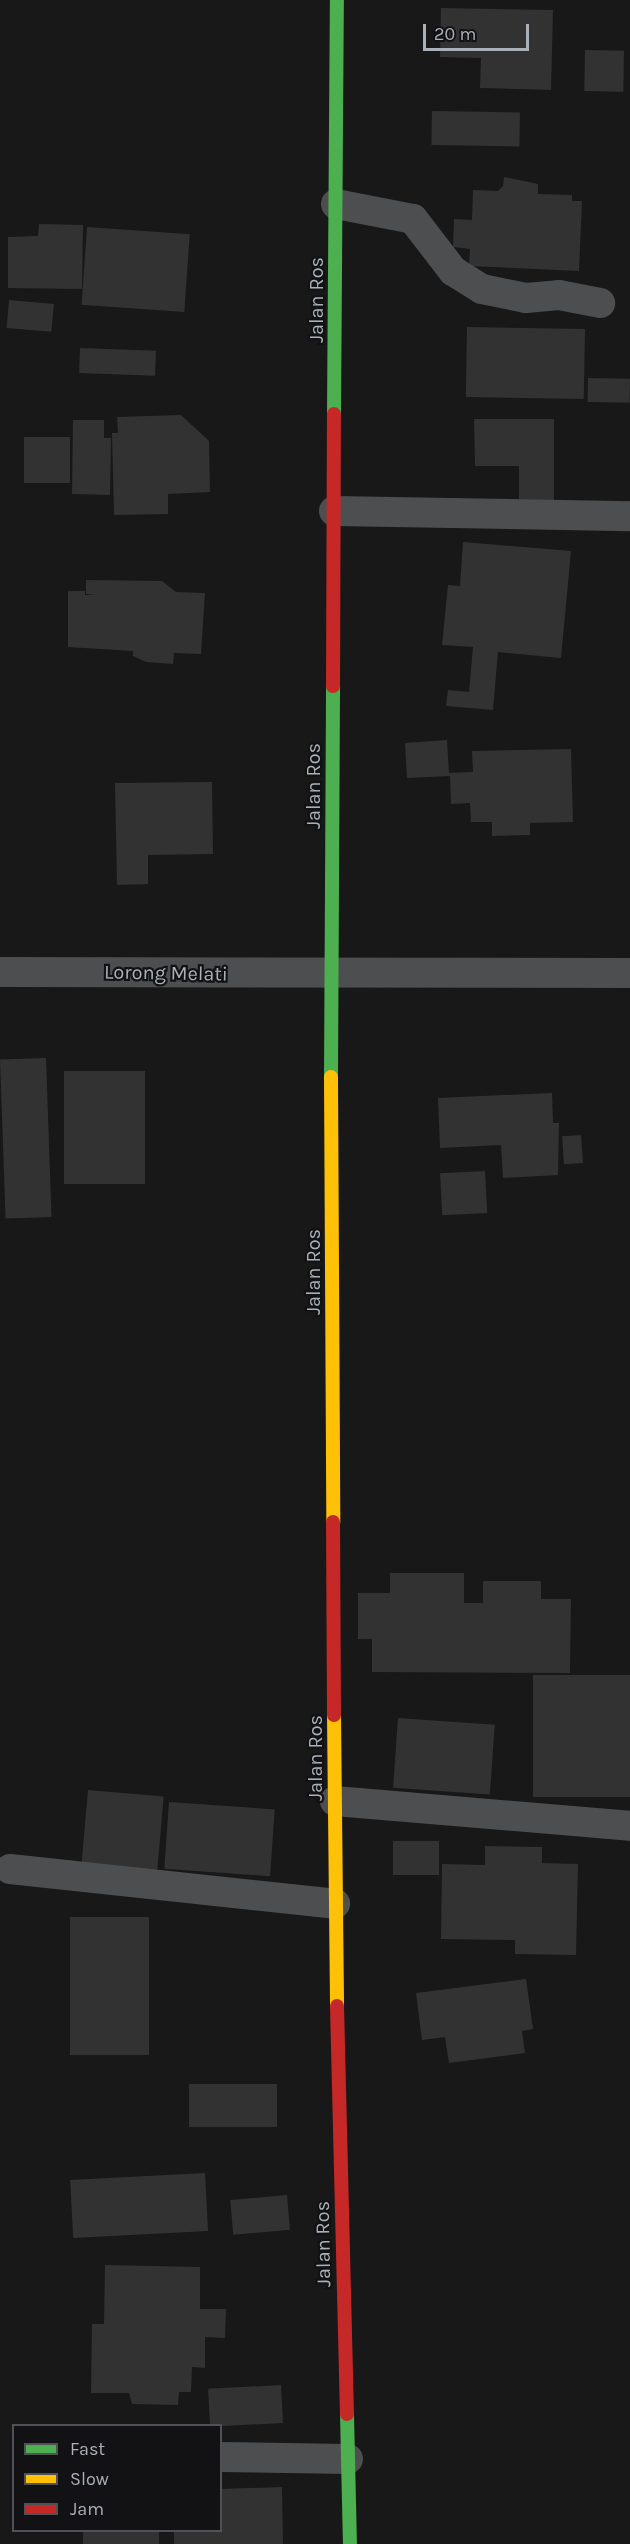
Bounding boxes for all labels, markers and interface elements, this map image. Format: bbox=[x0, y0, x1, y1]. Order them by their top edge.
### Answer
scale bar bbox=[426, 12, 532, 50]
text: 20 m bbox=[434, 23, 476, 45]
street label: Jalan Ros bbox=[304, 257, 328, 343]
street label: Jalan Ros bbox=[301, 743, 325, 829]
street label: Lorong Melati bbox=[104, 960, 228, 986]
street label: Jalan Ros bbox=[301, 1229, 325, 1315]
street label: Jalan Ros bbox=[303, 1715, 327, 1801]
street label: Jalan Ros bbox=[310, 2201, 336, 2287]
legend bbox=[12, 2424, 222, 2532]
text: Fast bbox=[70, 2438, 105, 2460]
text: Slow bbox=[70, 2468, 109, 2490]
text: Jam bbox=[70, 2498, 104, 2520]

